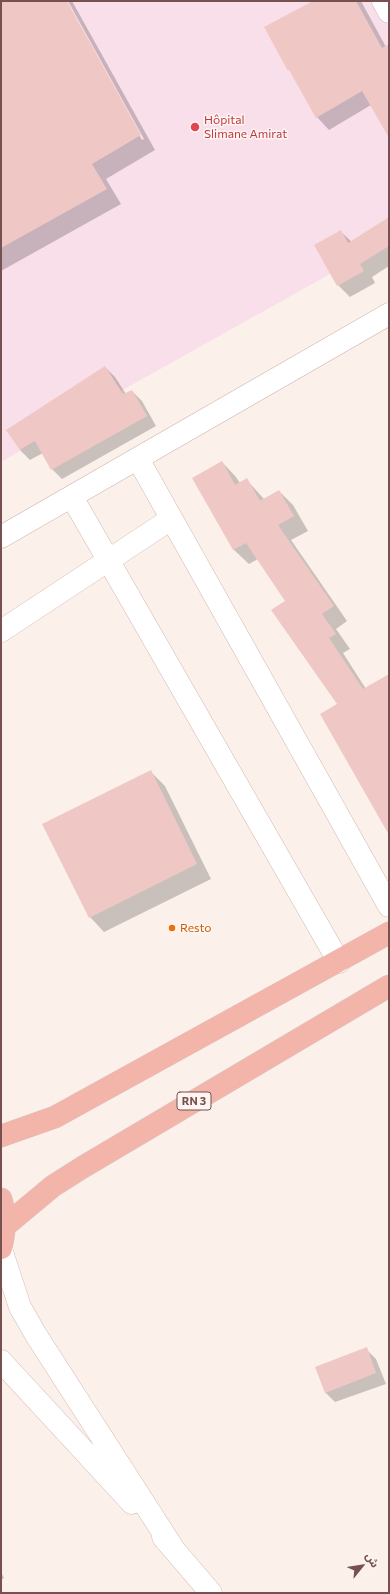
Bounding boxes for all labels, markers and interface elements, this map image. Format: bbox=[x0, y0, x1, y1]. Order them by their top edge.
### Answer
place label: Hôpital Slimane Amirat bbox=[204, 113, 287, 141]
marker: Hôpital Slimane Amirat bbox=[189, 121, 201, 133]
place label: Resto bbox=[180, 921, 211, 935]
marker: Resto bbox=[167, 923, 177, 933]
road number: RN 3 bbox=[177, 1092, 211, 1110]
north arrow bbox=[342, 1546, 382, 1586]
text: ش bbox=[363, 1550, 382, 1570]

